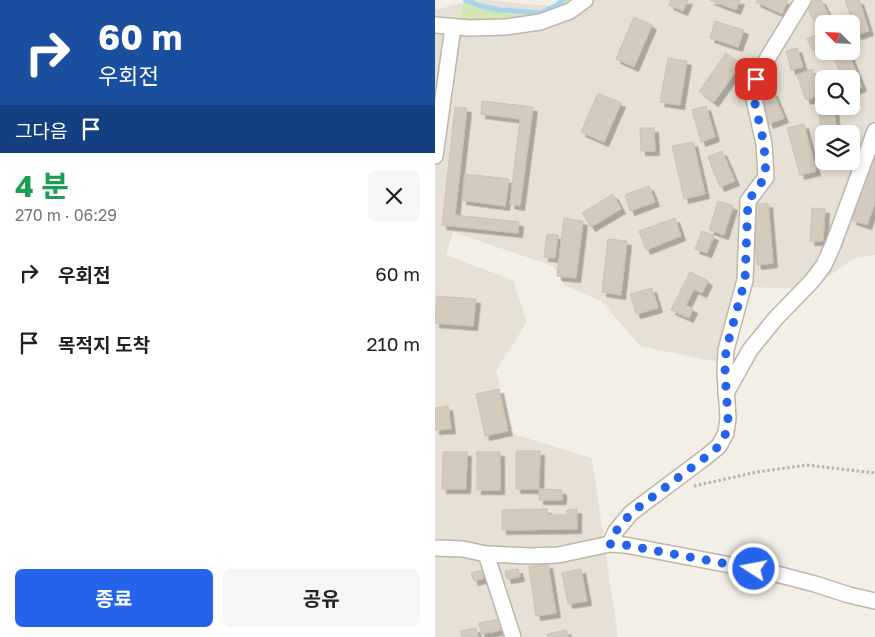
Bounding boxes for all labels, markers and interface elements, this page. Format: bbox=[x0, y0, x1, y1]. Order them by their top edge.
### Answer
north arrow bbox=[815, 15, 860, 60]
map controls bbox=[815, 15, 860, 170]
text: 60 m bbox=[98, 16, 182, 58]
icon: right bbox=[15, 20, 80, 85]
pin bbox=[735, 58, 777, 100]
text: 우회전 bbox=[98, 62, 159, 89]
icon: arrive bbox=[742, 65, 770, 93]
button: search bbox=[815, 70, 860, 115]
icon: arrive bbox=[77, 115, 105, 143]
text: 그다음 bbox=[15, 119, 67, 142]
button: layers bbox=[815, 125, 860, 170]
text: 4 분 bbox=[15, 168, 69, 204]
button: close bbox=[368, 170, 420, 222]
text: 270 m · 06:29 bbox=[15, 205, 117, 225]
icon: right bbox=[15, 259, 43, 287]
text: 60 m bbox=[375, 262, 420, 285]
text: 우회전 bbox=[58, 263, 110, 286]
icon: arrive bbox=[15, 329, 43, 357]
text: 210 m bbox=[366, 332, 420, 355]
text: 목적지 도착 bbox=[58, 333, 150, 356]
position arrow bbox=[727, 542, 779, 594]
button: 종료 bbox=[15, 569, 213, 627]
button: 공유 bbox=[223, 569, 420, 627]

